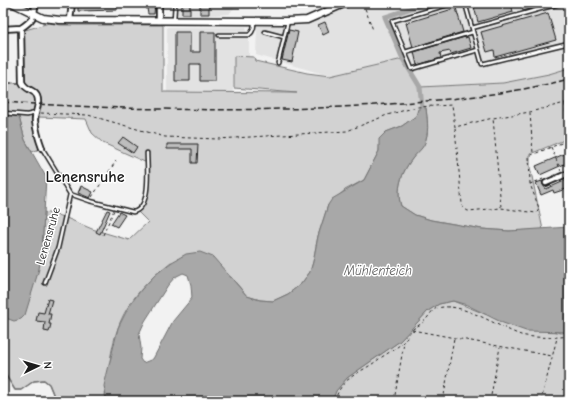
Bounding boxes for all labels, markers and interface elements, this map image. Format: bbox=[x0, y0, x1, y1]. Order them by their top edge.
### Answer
district label: Lenensruhe bbox=[45, 168, 125, 186]
street label: Lenensruhe bbox=[33, 206, 63, 266]
water label: Mühlenteich bbox=[343, 263, 412, 278]
north arrow bbox=[18, 346, 58, 386]
text: N bbox=[41, 361, 54, 369]

